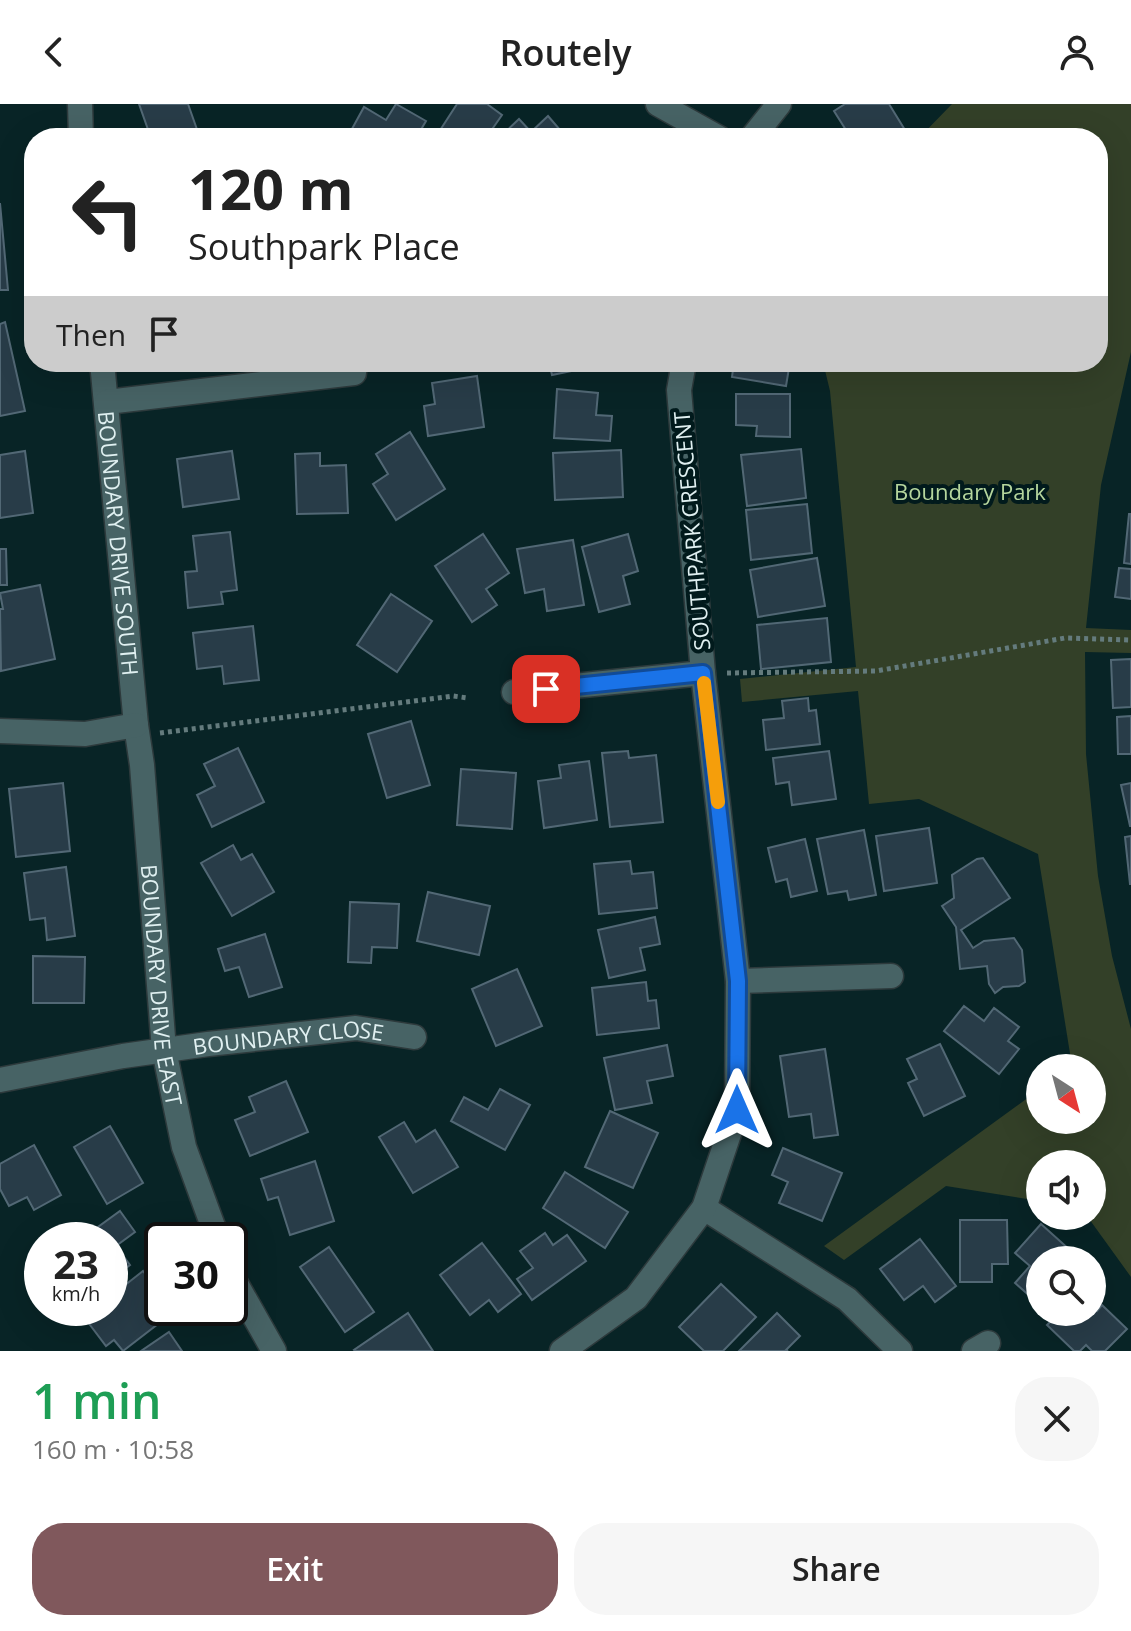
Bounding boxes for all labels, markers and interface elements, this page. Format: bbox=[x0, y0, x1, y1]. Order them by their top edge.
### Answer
text: Routely bbox=[499, 28, 632, 77]
icon: back bbox=[32, 30, 76, 74]
icon: person bbox=[1055, 30, 1099, 74]
text: 120 m bbox=[188, 150, 354, 226]
icon: left bbox=[56, 160, 160, 264]
text: Southpark Place bbox=[188, 222, 460, 271]
icon: arrive bbox=[142, 312, 186, 356]
text: Then bbox=[56, 314, 126, 355]
street label: BOUNDARY DRIVE SOUTH bbox=[92, 409, 146, 677]
street label: SOUTHPARK CRESCENT bbox=[666, 410, 716, 652]
park label: Boundary Park bbox=[894, 476, 1046, 506]
pin bbox=[512, 655, 580, 723]
icon: arrive bbox=[524, 667, 568, 711]
street label: BOUNDARY DRIVE EAST bbox=[135, 863, 190, 1108]
street label: BOUNDARY CLOSE bbox=[191, 1013, 386, 1061]
north arrow bbox=[1026, 1054, 1106, 1134]
map controls bbox=[1026, 1054, 1106, 1326]
position arrow bbox=[695, 1068, 779, 1152]
button: sound bbox=[1026, 1150, 1106, 1230]
speed limit sign: 30 bbox=[144, 1222, 248, 1326]
text: 23 bbox=[53, 1236, 99, 1291]
button: search bbox=[1026, 1246, 1106, 1326]
text: km/h bbox=[52, 1280, 100, 1307]
text: 1 min bbox=[32, 1368, 162, 1433]
button: close bbox=[1015, 1377, 1099, 1461]
text: 160 m · 10:58 bbox=[32, 1431, 194, 1467]
button: Exit bbox=[32, 1523, 558, 1615]
button: Share bbox=[574, 1523, 1099, 1615]

